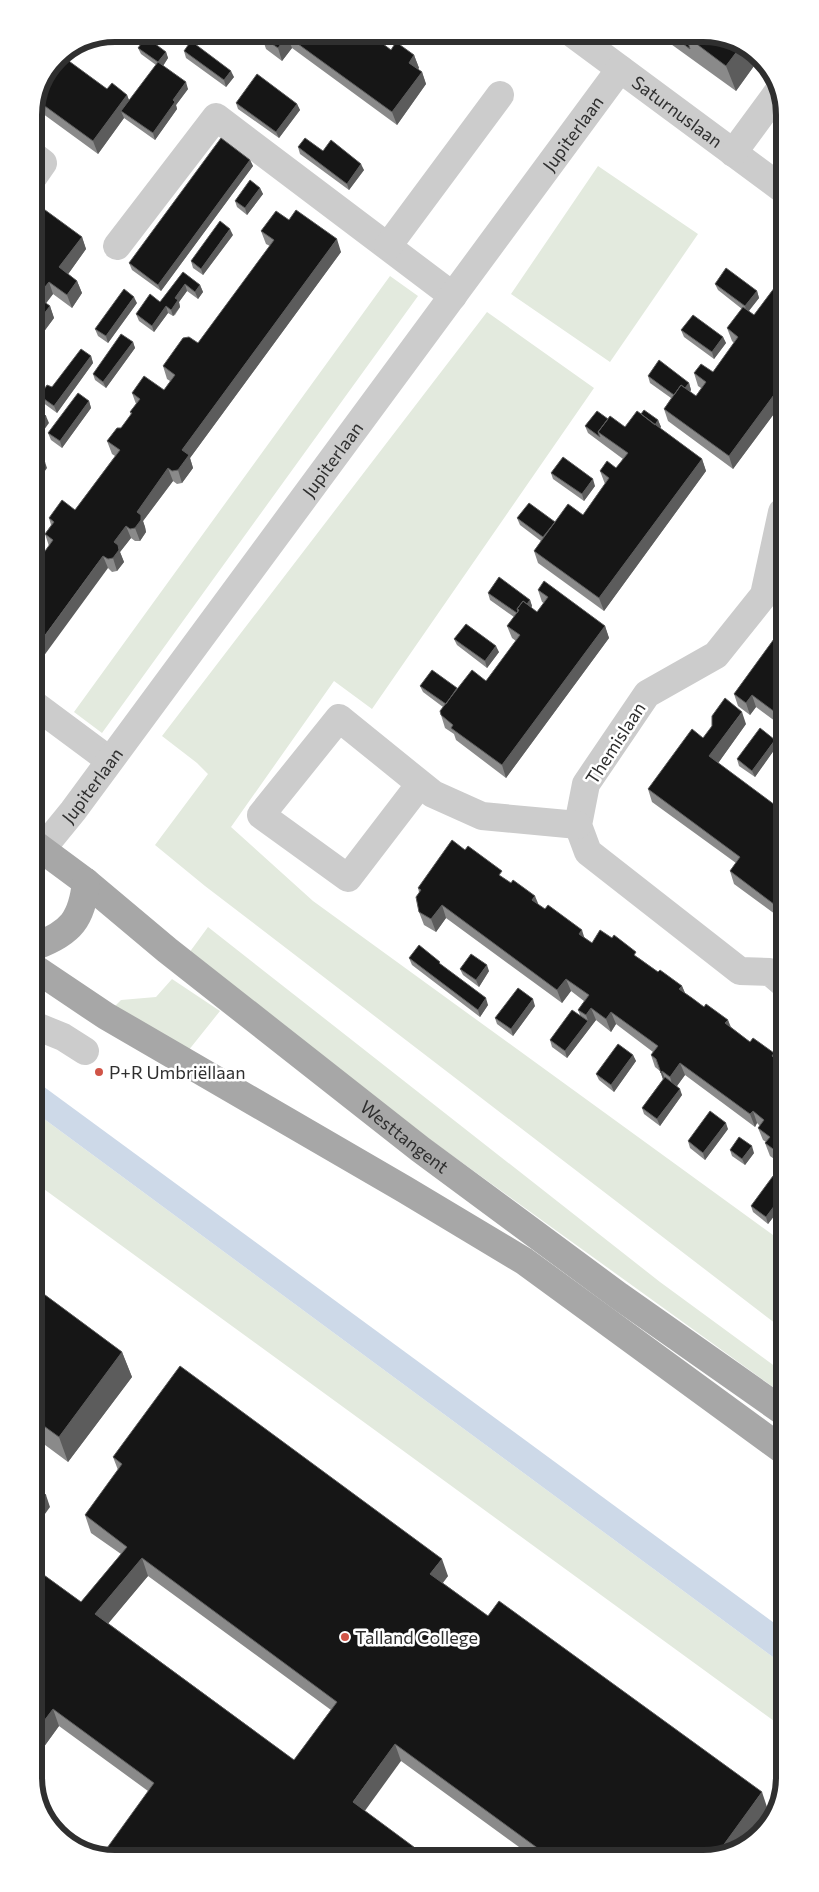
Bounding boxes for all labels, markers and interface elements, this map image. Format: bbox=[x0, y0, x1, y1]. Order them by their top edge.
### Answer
street label: Saturnuslaan bbox=[628, 71, 727, 152]
street label: Jupiterlaan bbox=[538, 91, 608, 175]
street label: Jupiterlaan bbox=[297, 417, 367, 501]
street label: Themislaan bbox=[580, 698, 650, 788]
street label: Jupiterlaan bbox=[57, 743, 127, 827]
place label: P+R Umbriëllaan bbox=[109, 1061, 246, 1083]
marker: P+R Umbriëllaan bbox=[93, 1066, 105, 1078]
street label: Westtangent bbox=[356, 1095, 453, 1178]
place label: Talland College bbox=[355, 1626, 478, 1648]
marker: Talland College bbox=[339, 1631, 351, 1643]

